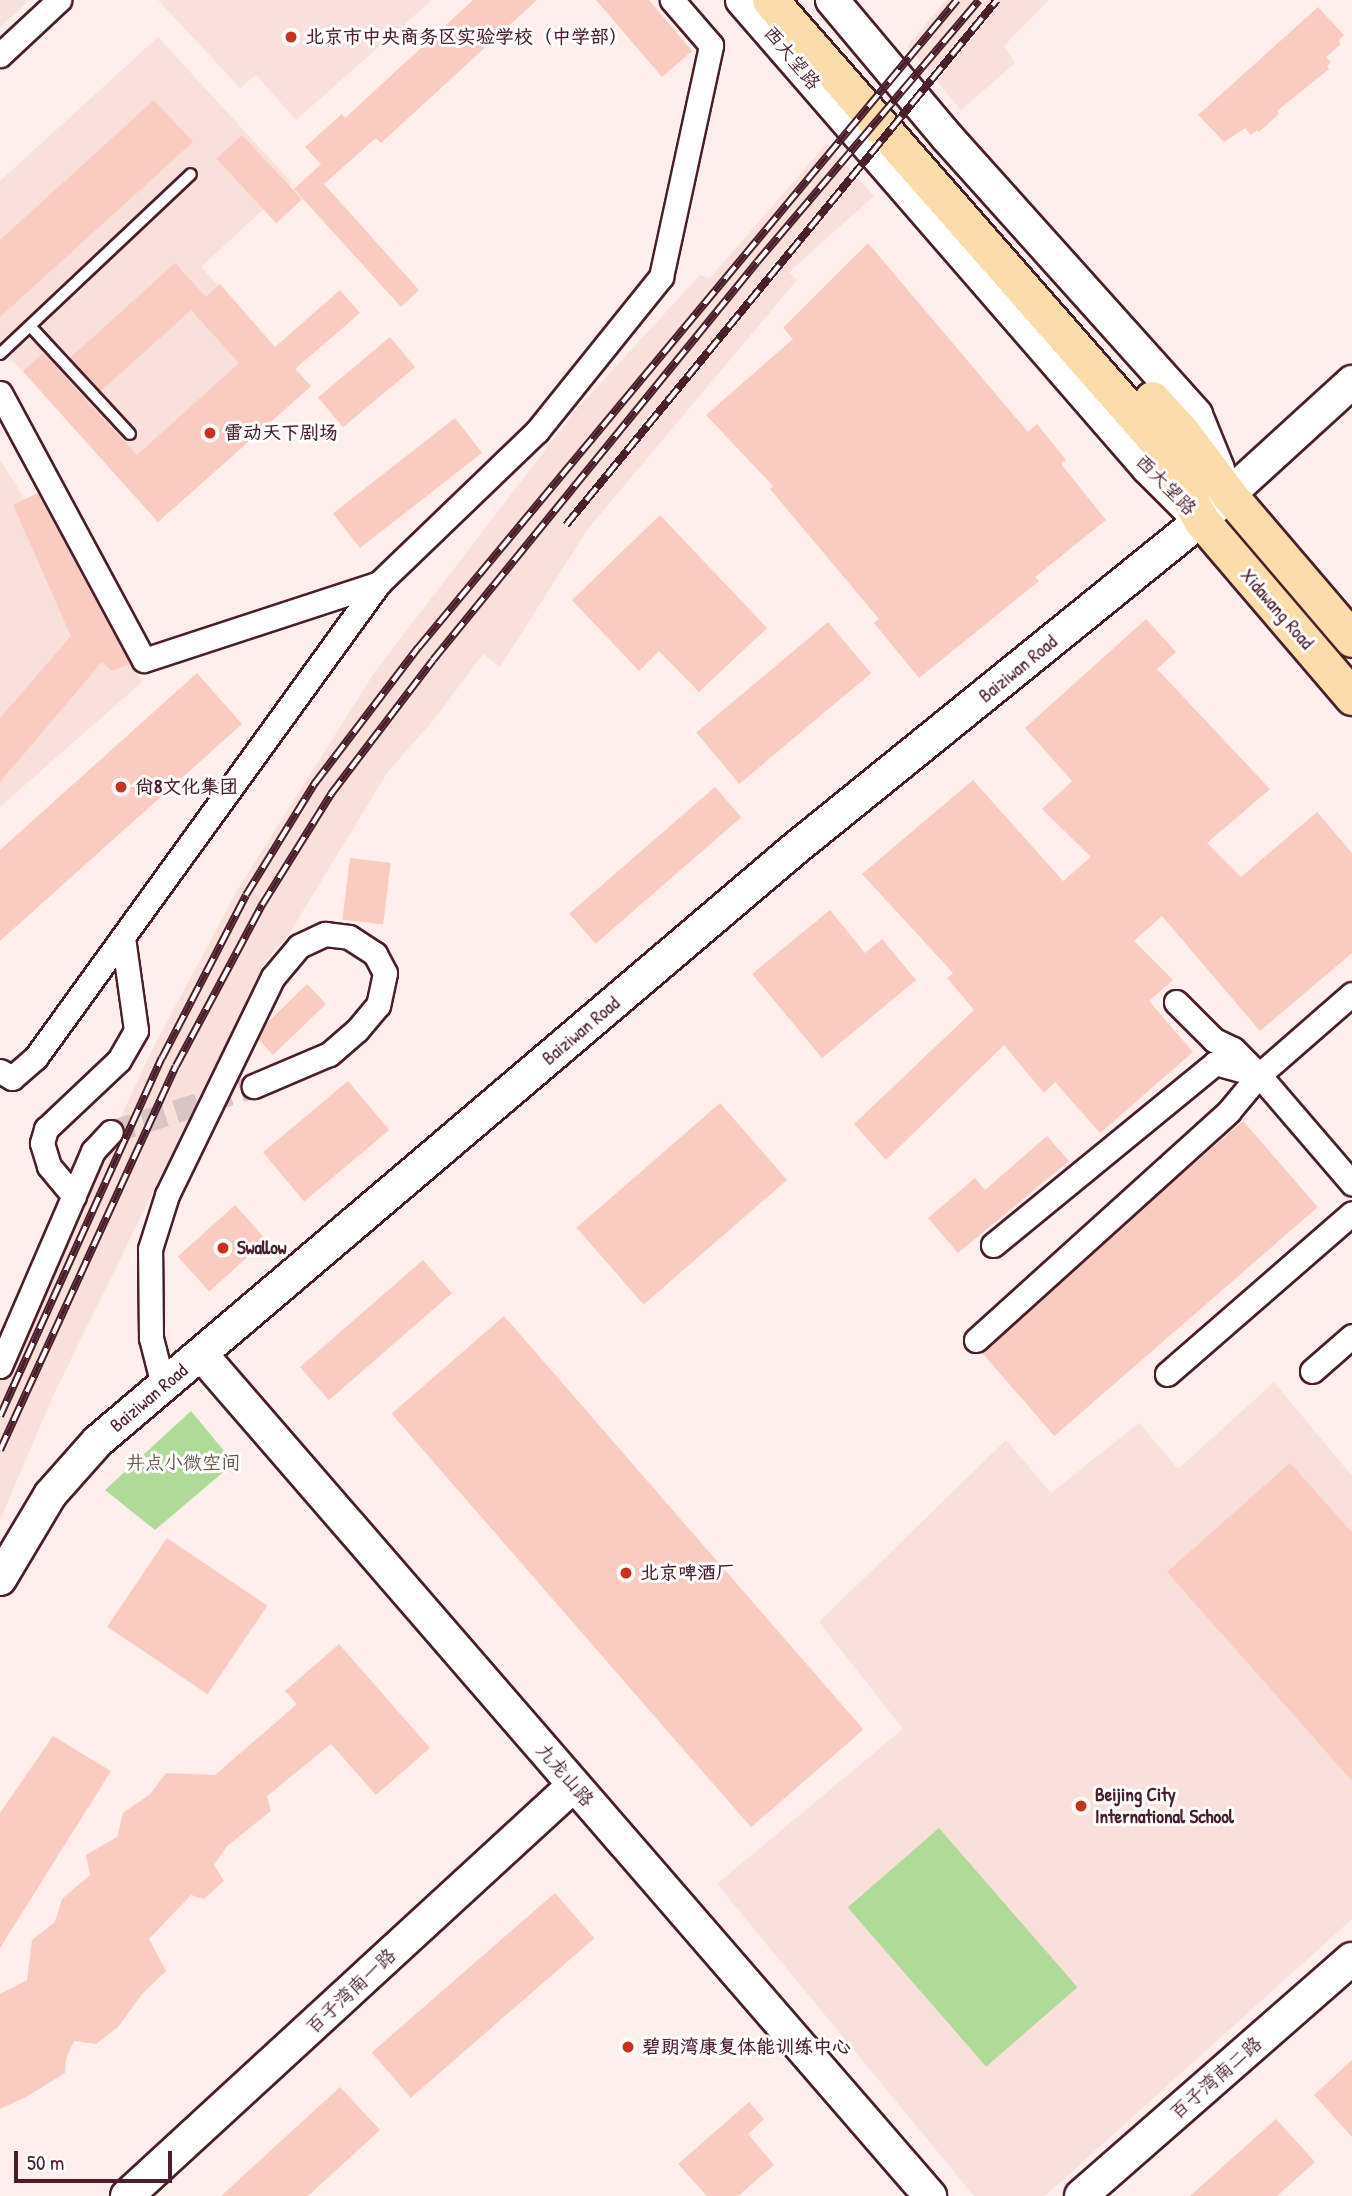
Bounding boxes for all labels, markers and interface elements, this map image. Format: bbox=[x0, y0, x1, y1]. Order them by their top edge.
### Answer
street label: 西大望路 bbox=[759, 22, 825, 94]
place label: 北京市中央商务区实验学校（中学部） bbox=[305, 26, 628, 48]
marker: 北京市中央商务区实验学校（中学部） bbox=[283, 29, 299, 45]
place label: 雷动天下剧场 bbox=[224, 422, 338, 444]
marker: 雷动天下剧场 bbox=[202, 425, 218, 441]
street label: 西大望路 bbox=[1131, 450, 1201, 520]
street label: Xidawang Road bbox=[1236, 564, 1318, 654]
street label: Baiziwan Road bbox=[974, 631, 1062, 707]
place label: 尚8文化集团 bbox=[135, 776, 238, 798]
marker: 尚8文化集团 bbox=[113, 779, 129, 795]
street label: Baiziwan Road bbox=[538, 992, 624, 1070]
place label: Swallow bbox=[237, 1237, 287, 1259]
marker: Swallow bbox=[215, 1240, 231, 1256]
street label: Baiziwan Road bbox=[106, 1359, 192, 1437]
park label: 井点小微空间 bbox=[126, 1452, 240, 1474]
place label: 北京啤酒厂 bbox=[640, 1562, 735, 1584]
marker: 北京啤酒厂 bbox=[618, 1565, 634, 1581]
street label: 九龙山路 bbox=[531, 1739, 599, 1811]
place label: Beijing City International School bbox=[1095, 1784, 1234, 1828]
marker: Beijing City International School bbox=[1073, 1798, 1089, 1814]
street label: 百子湾南一路 bbox=[302, 1944, 400, 2038]
street label: 百子湾南二路 bbox=[1166, 2032, 1266, 2124]
place label: 碧朗湾康复体能训练中心 bbox=[642, 2036, 851, 2058]
marker: 碧朗湾康复体能训练中心 bbox=[620, 2039, 636, 2055]
scale bar bbox=[18, 2136, 175, 2180]
text: 50 m bbox=[27, 2148, 64, 2177]

